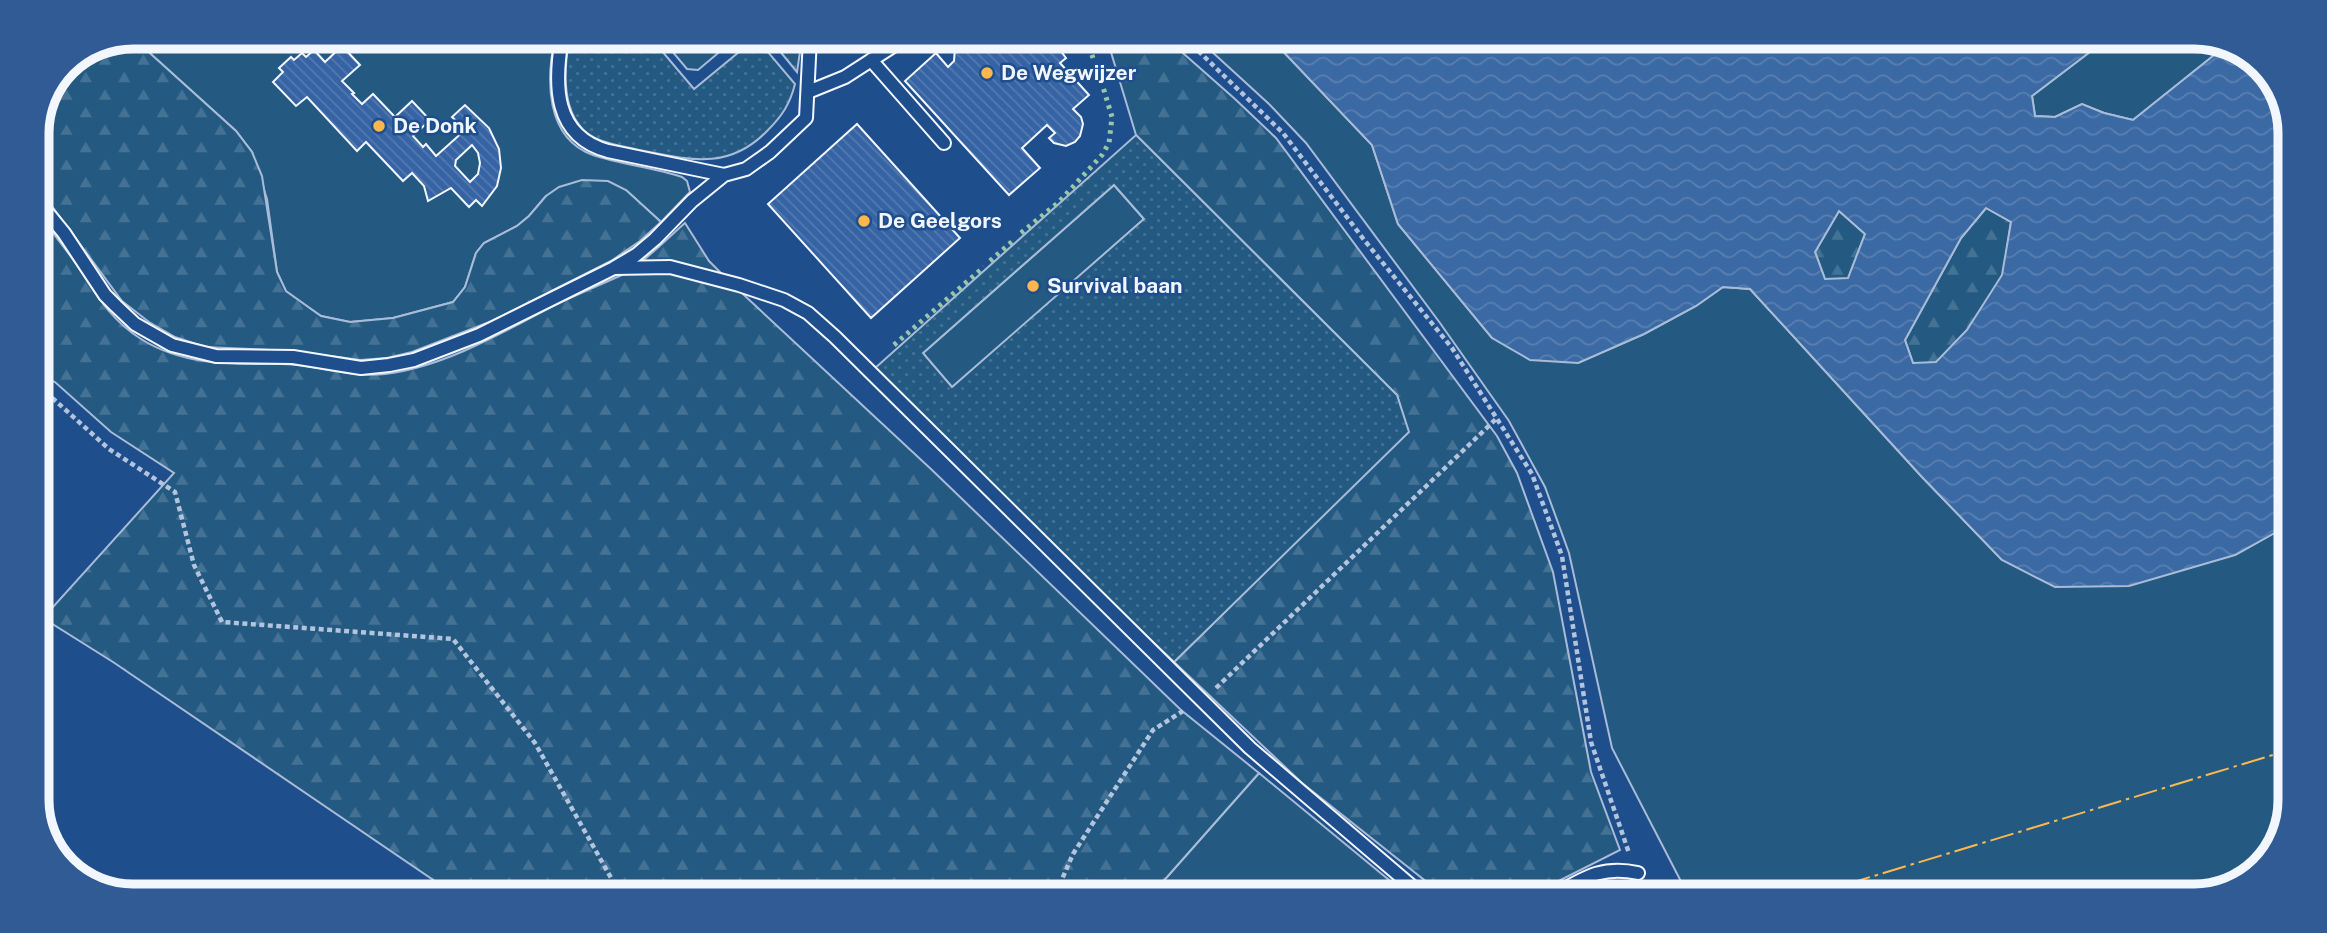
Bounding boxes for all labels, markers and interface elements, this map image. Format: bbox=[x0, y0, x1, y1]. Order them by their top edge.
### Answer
place label: De Wegwijzer bbox=[1001, 60, 1137, 85]
marker: De Wegwijzer bbox=[979, 65, 995, 81]
place label: De Donk bbox=[393, 113, 477, 138]
marker: De Donk bbox=[371, 118, 387, 134]
place label: De Geelgors bbox=[878, 208, 1002, 233]
marker: De Geelgors bbox=[856, 213, 872, 229]
place label: Survival baan bbox=[1047, 273, 1183, 298]
marker: Survival baan bbox=[1025, 278, 1041, 294]

